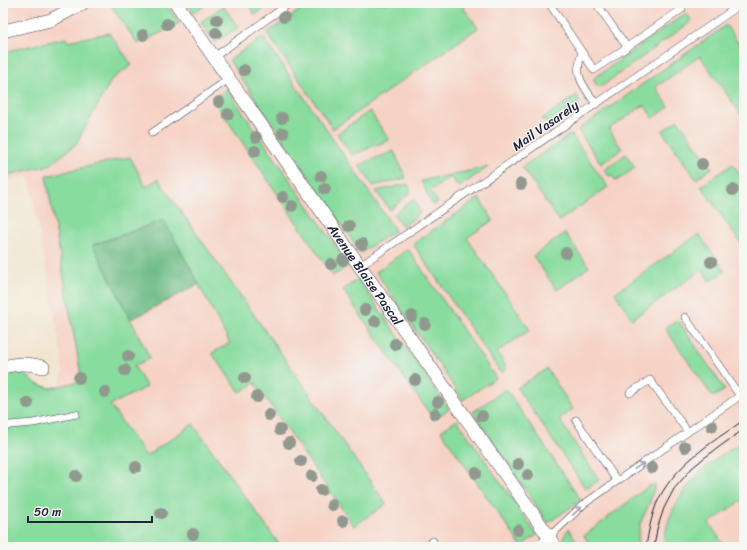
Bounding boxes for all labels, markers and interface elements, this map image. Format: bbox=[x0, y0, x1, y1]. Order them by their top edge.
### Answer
street label: Mail Vasarely bbox=[507, 94, 584, 157]
street label: Avenue Blaise Pascal bbox=[321, 218, 409, 331]
one-way arrow bbox=[633, 462, 644, 470]
scale bar bbox=[28, 498, 152, 524]
text: 50 m bbox=[34, 501, 61, 523]
one-way arrow bbox=[572, 506, 582, 516]

